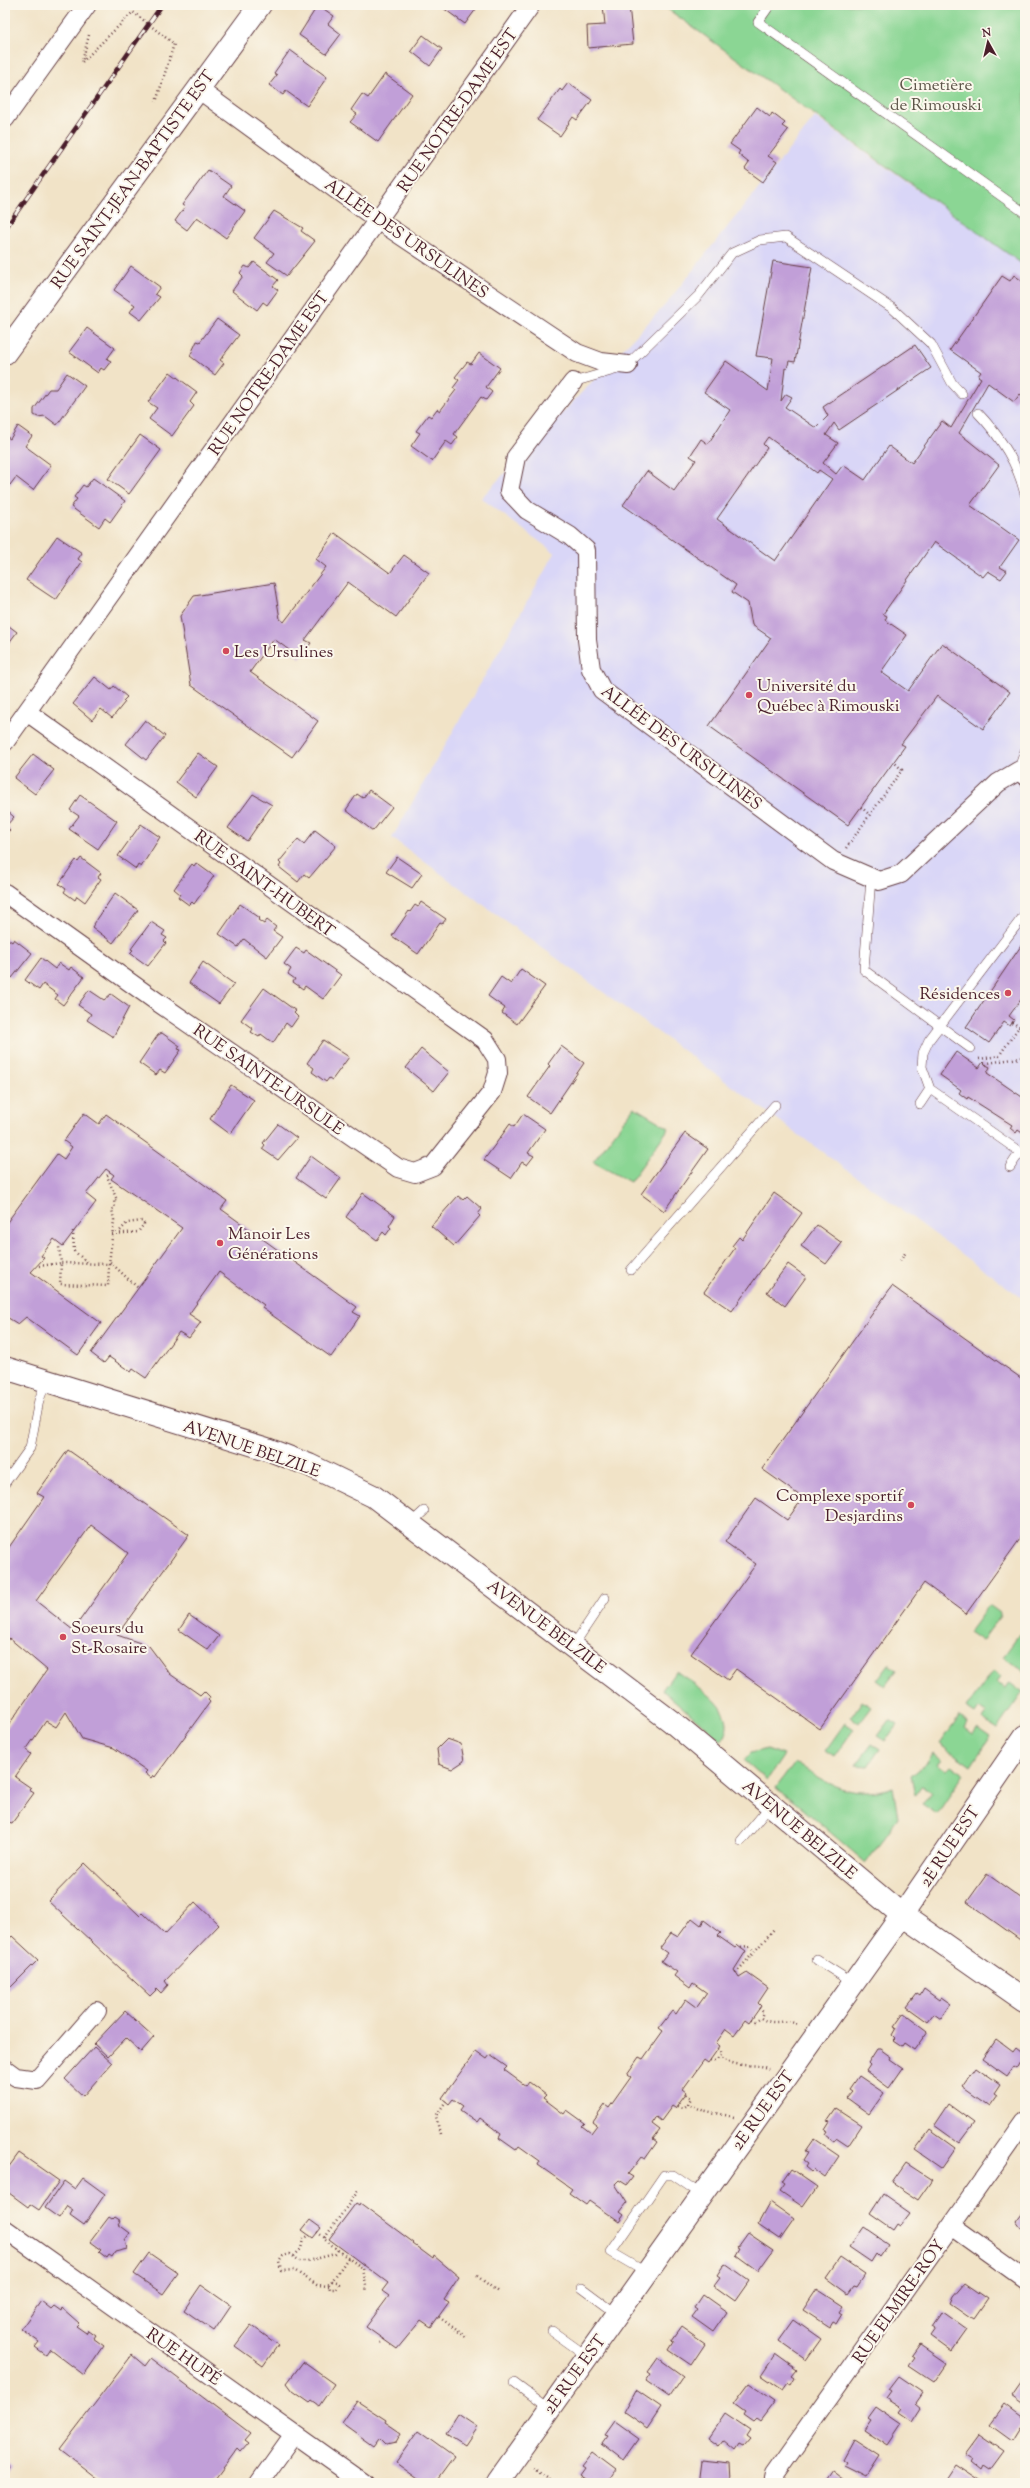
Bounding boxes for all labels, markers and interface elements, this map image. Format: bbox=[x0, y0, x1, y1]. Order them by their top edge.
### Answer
north arrow bbox=[968, 22, 1008, 62]
street label: RUE NOTRE-DAME EST bbox=[393, 24, 525, 198]
text: N bbox=[980, 25, 992, 42]
street label: RUE SAINT-JEAN-BAPTISTE EST bbox=[46, 66, 221, 294]
park label: Cimetière de Rimouski bbox=[890, 74, 982, 118]
street label: ALLÉE DES URSULINES bbox=[319, 174, 493, 306]
street label: RUE NOTRE-DAME EST bbox=[204, 287, 336, 461]
place label: Les Ursulines bbox=[234, 641, 334, 665]
marker: Les Ursulines bbox=[221, 646, 231, 656]
place label: Université du Québec à Rimouski bbox=[757, 675, 900, 719]
street label: ALLÉE DES URSULINES bbox=[595, 680, 766, 817]
marker: Université du Québec à Rimouski bbox=[744, 690, 754, 700]
street label: RUE SAINT-HUBERT bbox=[189, 825, 339, 944]
place label: Résidences bbox=[919, 983, 1000, 1007]
marker: Résidences bbox=[1003, 988, 1013, 998]
street label: RUE SAINTE-URSULE bbox=[188, 1019, 348, 1142]
place label: Manoir Les Générations bbox=[228, 1223, 319, 1267]
marker: Manoir Les Générations bbox=[215, 1238, 225, 1248]
street label: AVENUE BELZILE bbox=[180, 1415, 323, 1485]
place label: Complexe sportif Desjardins bbox=[776, 1485, 904, 1529]
marker: Complexe sportif Desjardins bbox=[906, 1500, 916, 1510]
street label: AVENUE BELZILE bbox=[481, 1575, 610, 1680]
place label: Soeurs du St-Rosaire bbox=[71, 1617, 147, 1661]
marker: Soeurs du St-Rosaire bbox=[58, 1632, 68, 1642]
street label: AVENUE BELZILE bbox=[736, 1775, 861, 1886]
street label: 2E RUE EST bbox=[915, 1802, 987, 1892]
street label: 2E RUE EST bbox=[727, 2066, 801, 2156]
street label: RUE ELMIRE-ROY bbox=[848, 2235, 952, 2369]
street label: RUE HUPÉ bbox=[141, 2323, 225, 2392]
street label: 2E RUE EST bbox=[539, 2330, 613, 2420]

